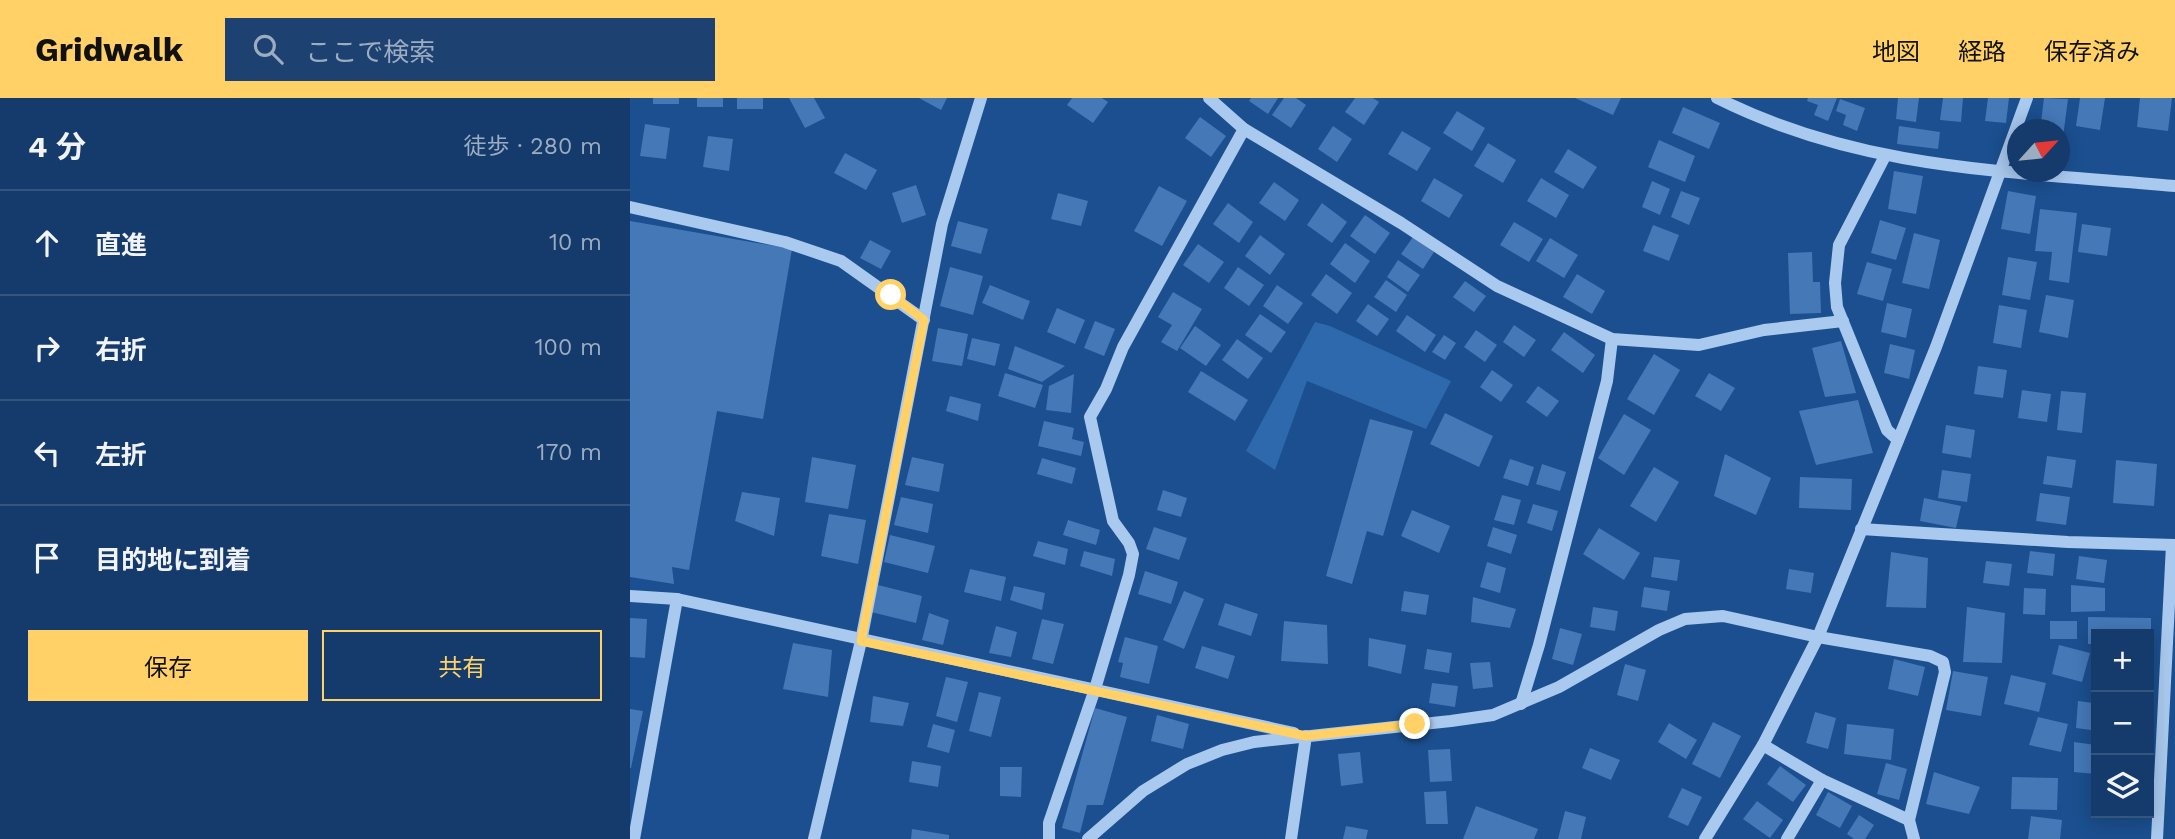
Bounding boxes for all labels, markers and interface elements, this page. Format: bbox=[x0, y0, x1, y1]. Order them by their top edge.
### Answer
search box bbox=[225, 18, 715, 81]
text: Gridwalk bbox=[35, 30, 183, 69]
icon: search bbox=[249, 30, 287, 68]
text: ここで検索 bbox=[305, 37, 435, 67]
text: 地図 bbox=[1872, 38, 1920, 66]
text: 経路 bbox=[1958, 38, 2006, 66]
text: 保存済み bbox=[2044, 38, 2140, 66]
north arrow bbox=[2007, 119, 2070, 182]
text: 4 分 bbox=[28, 129, 86, 164]
text: 徒歩 · 280 m bbox=[463, 133, 602, 160]
icon: ahead bbox=[28, 224, 66, 262]
text: 10 m bbox=[549, 229, 602, 256]
text: 直進 bbox=[95, 230, 147, 260]
route start bbox=[875, 279, 906, 310]
icon: right bbox=[28, 329, 66, 367]
text: 100 m bbox=[535, 334, 602, 361]
text: 右折 bbox=[95, 335, 147, 365]
icon: left bbox=[28, 434, 66, 472]
text: 170 m bbox=[537, 439, 602, 466]
text: 左折 bbox=[95, 440, 147, 470]
icon: arrive bbox=[28, 539, 66, 577]
text: 目的地に到着 bbox=[95, 545, 251, 575]
map controls bbox=[2091, 629, 2154, 818]
button: + bbox=[2091, 629, 2154, 692]
button: 保存 bbox=[28, 630, 308, 701]
button: 共有 bbox=[322, 630, 602, 701]
button: − bbox=[2091, 692, 2154, 755]
route end bbox=[1399, 708, 1430, 739]
button: layers bbox=[2091, 755, 2154, 818]

